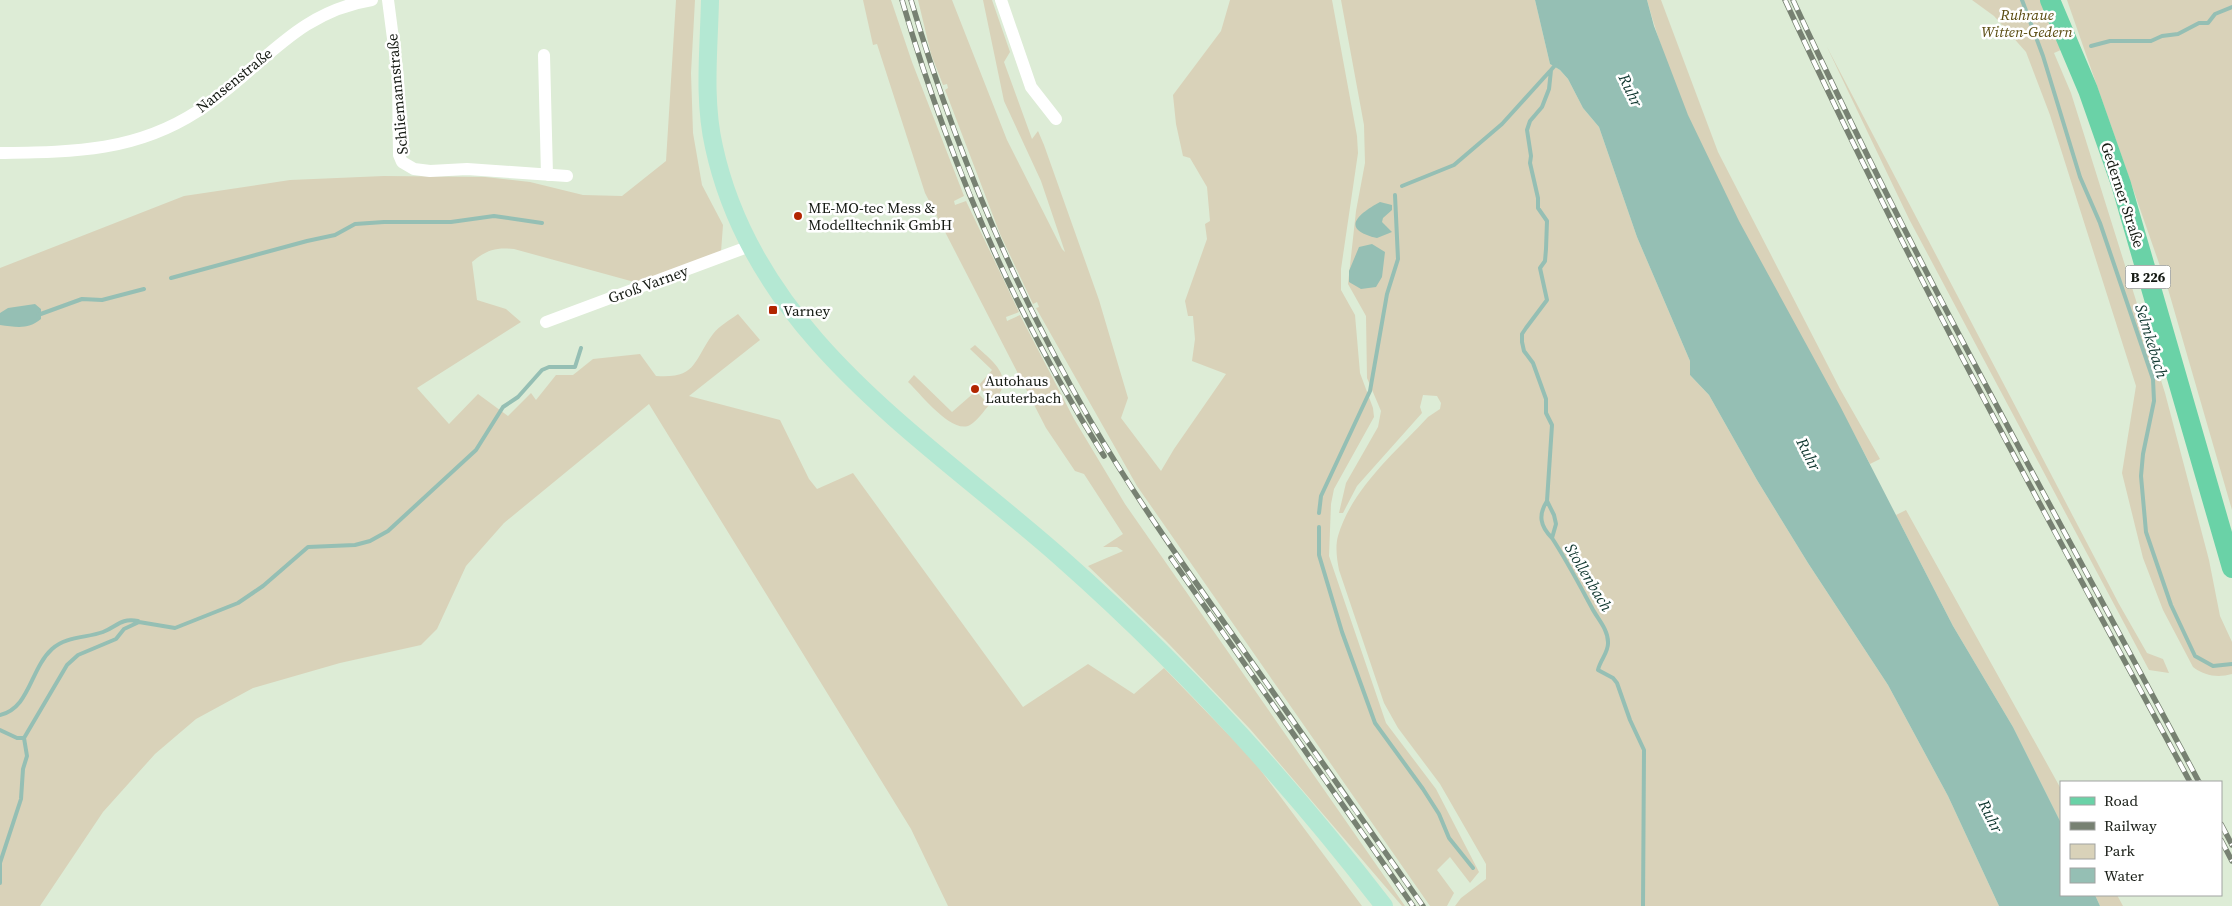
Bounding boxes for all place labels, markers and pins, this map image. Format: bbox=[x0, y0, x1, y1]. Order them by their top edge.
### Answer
place label: ME-MO-tec Mess & Modelltechnik GmbH bbox=[808, 197, 952, 235]
marker: ME-MO-tec Mess & Modelltechnik GmbH bbox=[792, 210, 804, 222]
place label: Varney bbox=[783, 300, 830, 321]
marker: Varney bbox=[767, 304, 779, 316]
place label: Autohaus Lauterbach bbox=[985, 370, 1062, 408]
marker: Autohaus Lauterbach bbox=[969, 383, 981, 395]

